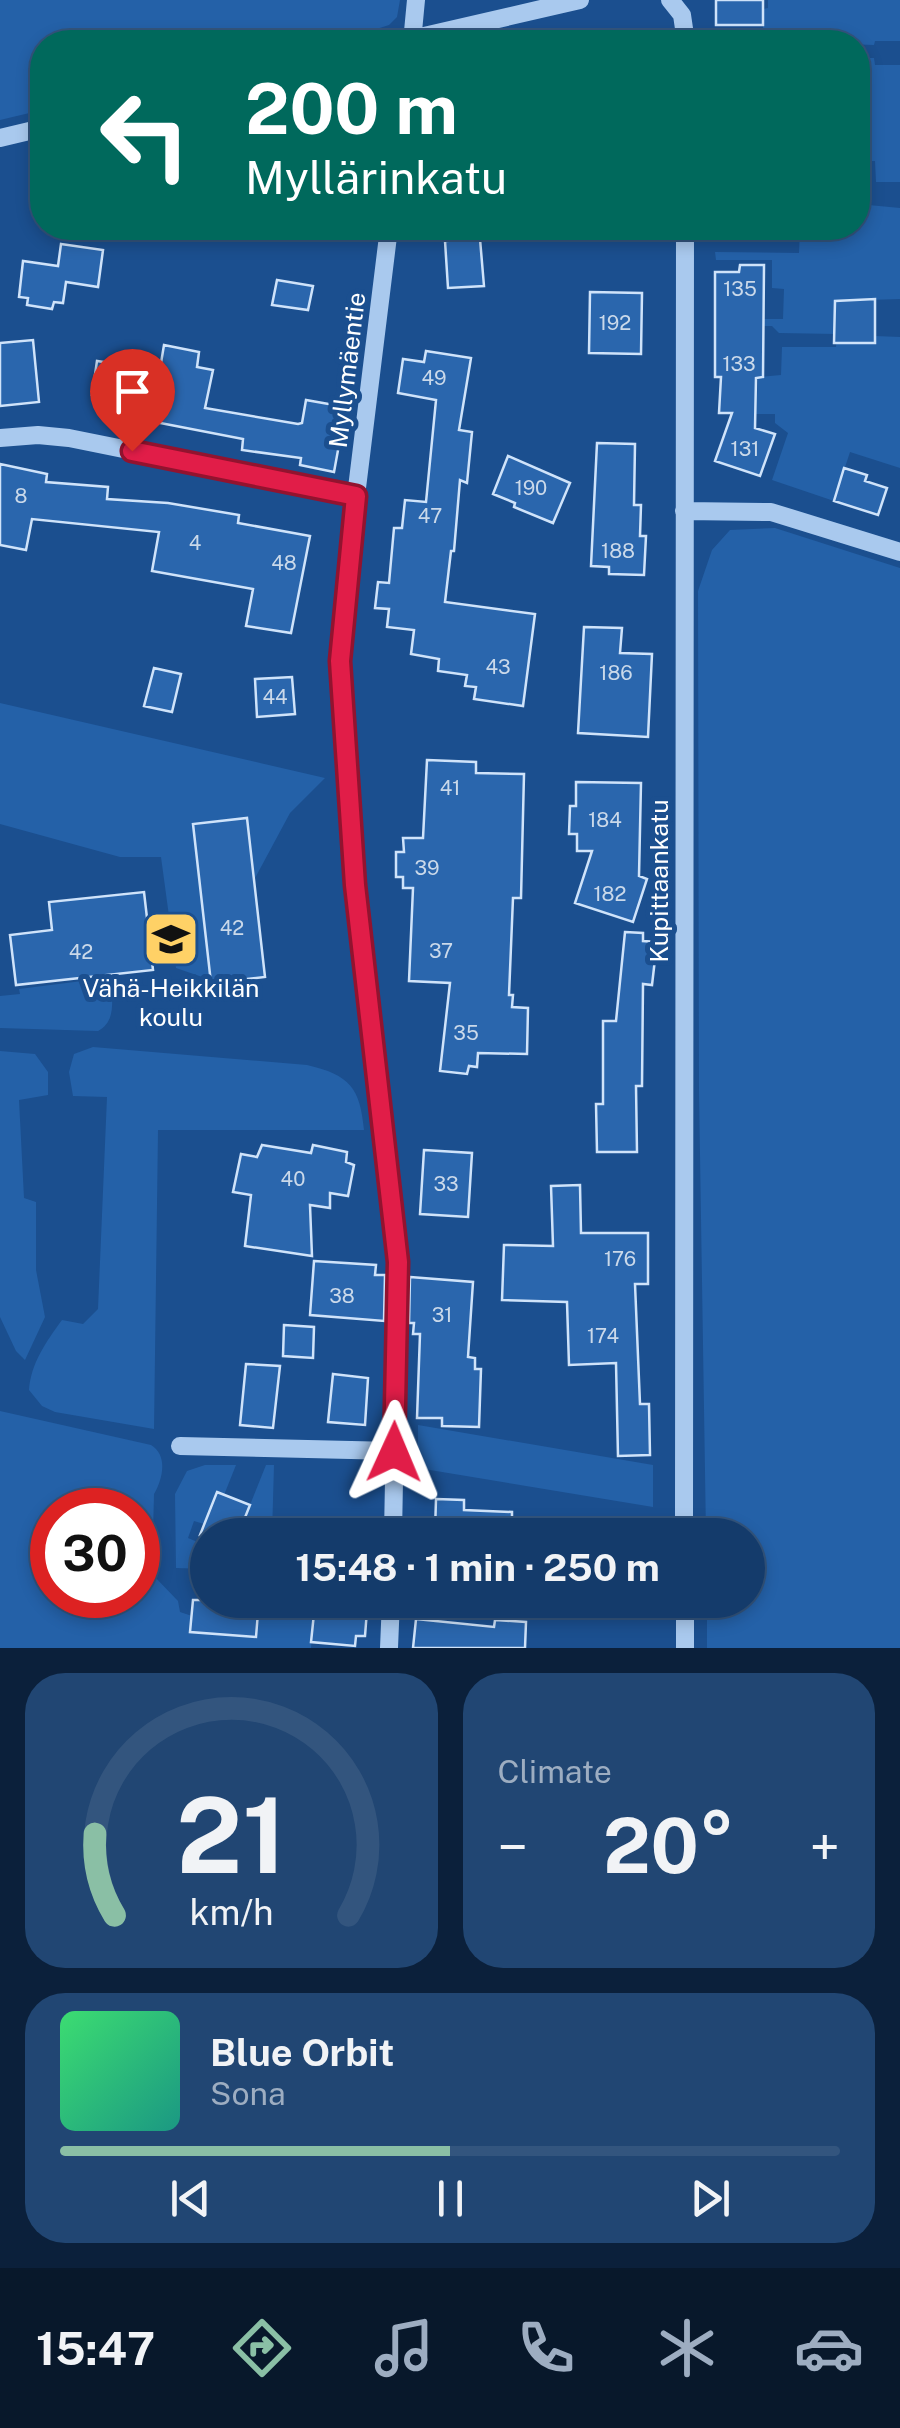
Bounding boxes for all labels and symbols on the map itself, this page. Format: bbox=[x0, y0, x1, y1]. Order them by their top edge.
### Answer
house number: 135 bbox=[723, 277, 757, 301]
street label: Myllymäentie bbox=[323, 290, 371, 450]
house number: 192 bbox=[599, 311, 631, 335]
pin bbox=[90, 349, 175, 452]
house number: 133 bbox=[722, 352, 756, 376]
house number: 49 bbox=[421, 366, 447, 390]
house number: 131 bbox=[731, 437, 759, 461]
house number: 190 bbox=[515, 476, 547, 500]
house number: 8 bbox=[15, 484, 27, 508]
house number: 47 bbox=[418, 504, 442, 528]
house number: 4 bbox=[189, 531, 201, 555]
house number: 188 bbox=[601, 539, 635, 563]
house number: 48 bbox=[271, 551, 297, 575]
house number: 43 bbox=[485, 655, 511, 679]
house number: 186 bbox=[599, 661, 633, 685]
house number: 44 bbox=[262, 685, 288, 709]
house number: 41 bbox=[440, 776, 460, 800]
street label: Kupittaankatu bbox=[644, 799, 674, 963]
house number: 184 bbox=[588, 808, 622, 832]
house number: 39 bbox=[415, 856, 439, 880]
house number: 182 bbox=[593, 882, 627, 906]
school or university icon: Vähä-Heikkilän koulu bbox=[141, 909, 201, 969]
house number: 42 bbox=[220, 916, 244, 940]
house number: 37 bbox=[429, 939, 453, 963]
house number: 42 bbox=[69, 940, 93, 964]
place label: Vähä-Heikkilän koulu bbox=[83, 973, 259, 1032]
house number: 35 bbox=[453, 1021, 479, 1045]
house number: 40 bbox=[281, 1167, 305, 1191]
house number: 33 bbox=[433, 1172, 459, 1196]
house number: 176 bbox=[604, 1247, 636, 1271]
house number: 38 bbox=[329, 1284, 355, 1308]
house number: 31 bbox=[432, 1303, 452, 1327]
house number: 174 bbox=[587, 1324, 619, 1348]
position arrow bbox=[342, 1400, 446, 1504]
speed limit sign: 30 bbox=[30, 1488, 160, 1618]

